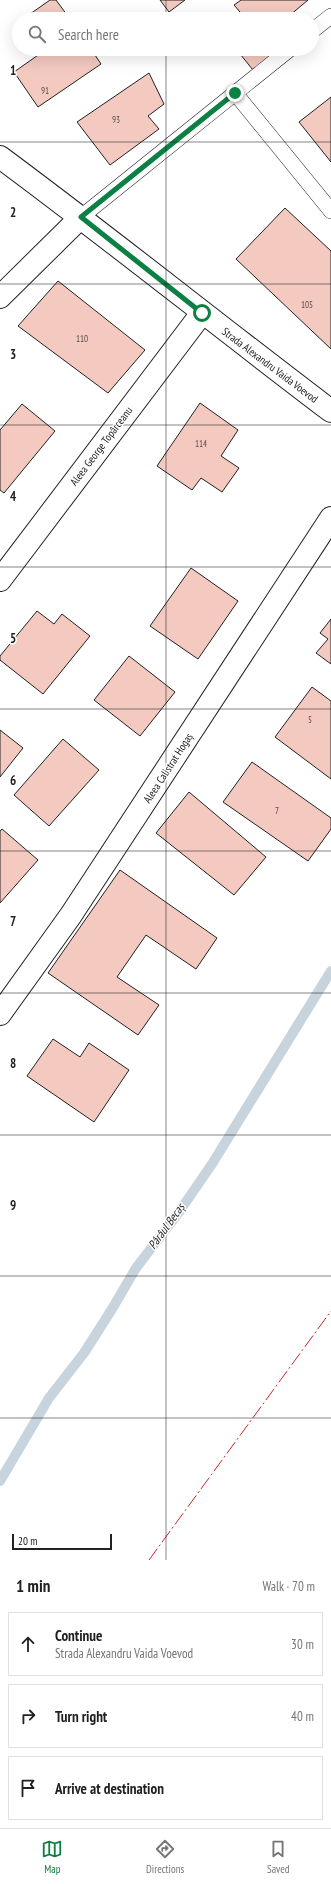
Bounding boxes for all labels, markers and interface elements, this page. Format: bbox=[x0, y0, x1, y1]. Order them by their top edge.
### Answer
search box bbox=[12, 12, 319, 56]
icon: search bbox=[26, 23, 48, 45]
text: Search here bbox=[58, 25, 119, 44]
text: 1 bbox=[10, 62, 16, 79]
route end bbox=[226, 84, 244, 102]
house number: 91 bbox=[41, 85, 49, 96]
house number: 93 bbox=[112, 114, 120, 125]
text: 2 bbox=[10, 204, 16, 221]
house number: 105 bbox=[301, 299, 313, 310]
route start bbox=[193, 304, 211, 322]
street label: Strada Alexandru Vaida Voevod bbox=[219, 324, 321, 406]
house number: 110 bbox=[76, 333, 88, 344]
text: 3 bbox=[10, 346, 16, 363]
street label: Aleea George Topârceanu bbox=[67, 403, 135, 488]
house number: 114 bbox=[195, 438, 207, 449]
text: 4 bbox=[10, 488, 17, 505]
text: 5 bbox=[10, 630, 16, 647]
house number: 5 bbox=[308, 714, 312, 725]
street label: Aleea Calistrat Hogaș bbox=[140, 730, 196, 806]
text: 6 bbox=[10, 772, 16, 789]
house number: 7 bbox=[275, 805, 279, 816]
text: 7 bbox=[10, 913, 16, 930]
text: 8 bbox=[10, 1055, 16, 1072]
text: 9 bbox=[10, 1197, 16, 1214]
water label: Pârâul Becaș bbox=[145, 1199, 189, 1252]
scale bar bbox=[12, 1532, 112, 1551]
text: 20 m bbox=[18, 1534, 37, 1548]
text: 1 min bbox=[16, 1575, 50, 1597]
text: Walk · 70 m bbox=[263, 1578, 315, 1595]
text: Continue bbox=[55, 1626, 102, 1645]
icon: ahead bbox=[17, 1633, 39, 1655]
text: 30 m bbox=[291, 1636, 314, 1653]
text: Strada Alexandru Vaida Voevod bbox=[55, 1645, 193, 1662]
icon: right bbox=[17, 1705, 39, 1727]
text: Turn right bbox=[55, 1707, 107, 1726]
text: 40 m bbox=[291, 1708, 314, 1725]
icon: arrive bbox=[17, 1777, 39, 1799]
text: Arrive at destination bbox=[55, 1779, 164, 1798]
tab: Map bbox=[41, 1838, 63, 1876]
tab: Directions bbox=[146, 1838, 184, 1876]
tab: Saved bbox=[267, 1838, 290, 1876]

